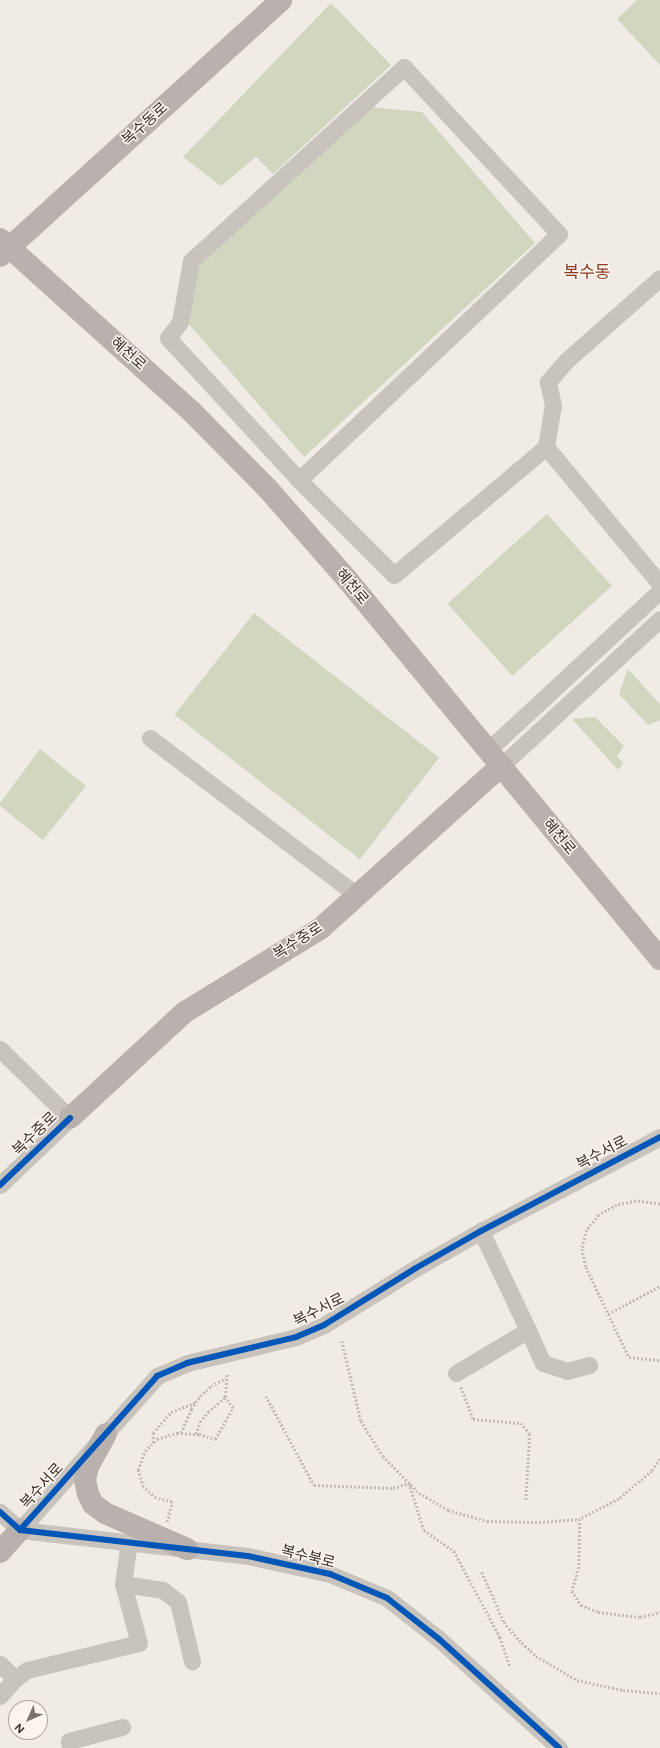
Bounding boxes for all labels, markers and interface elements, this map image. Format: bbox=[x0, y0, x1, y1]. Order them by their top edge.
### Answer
street label: 복수동로 bbox=[118, 99, 172, 149]
district label: 복수동 bbox=[564, 263, 610, 283]
street label: 혜천로 bbox=[107, 333, 149, 375]
street label: 혜천로 bbox=[332, 565, 372, 609]
street label: 혜천로 bbox=[539, 815, 579, 859]
street label: 복수중로 bbox=[270, 918, 326, 964]
street label: 복수중로 bbox=[9, 1108, 61, 1160]
street label: 복수서로 bbox=[573, 1132, 631, 1174]
street label: 복수서로 bbox=[290, 1289, 348, 1331]
street label: 복수서로 bbox=[17, 1459, 67, 1513]
street label: 복수북로 bbox=[279, 1542, 337, 1572]
north arrow bbox=[8, 1700, 48, 1740]
text: N bbox=[12, 1721, 27, 1736]

